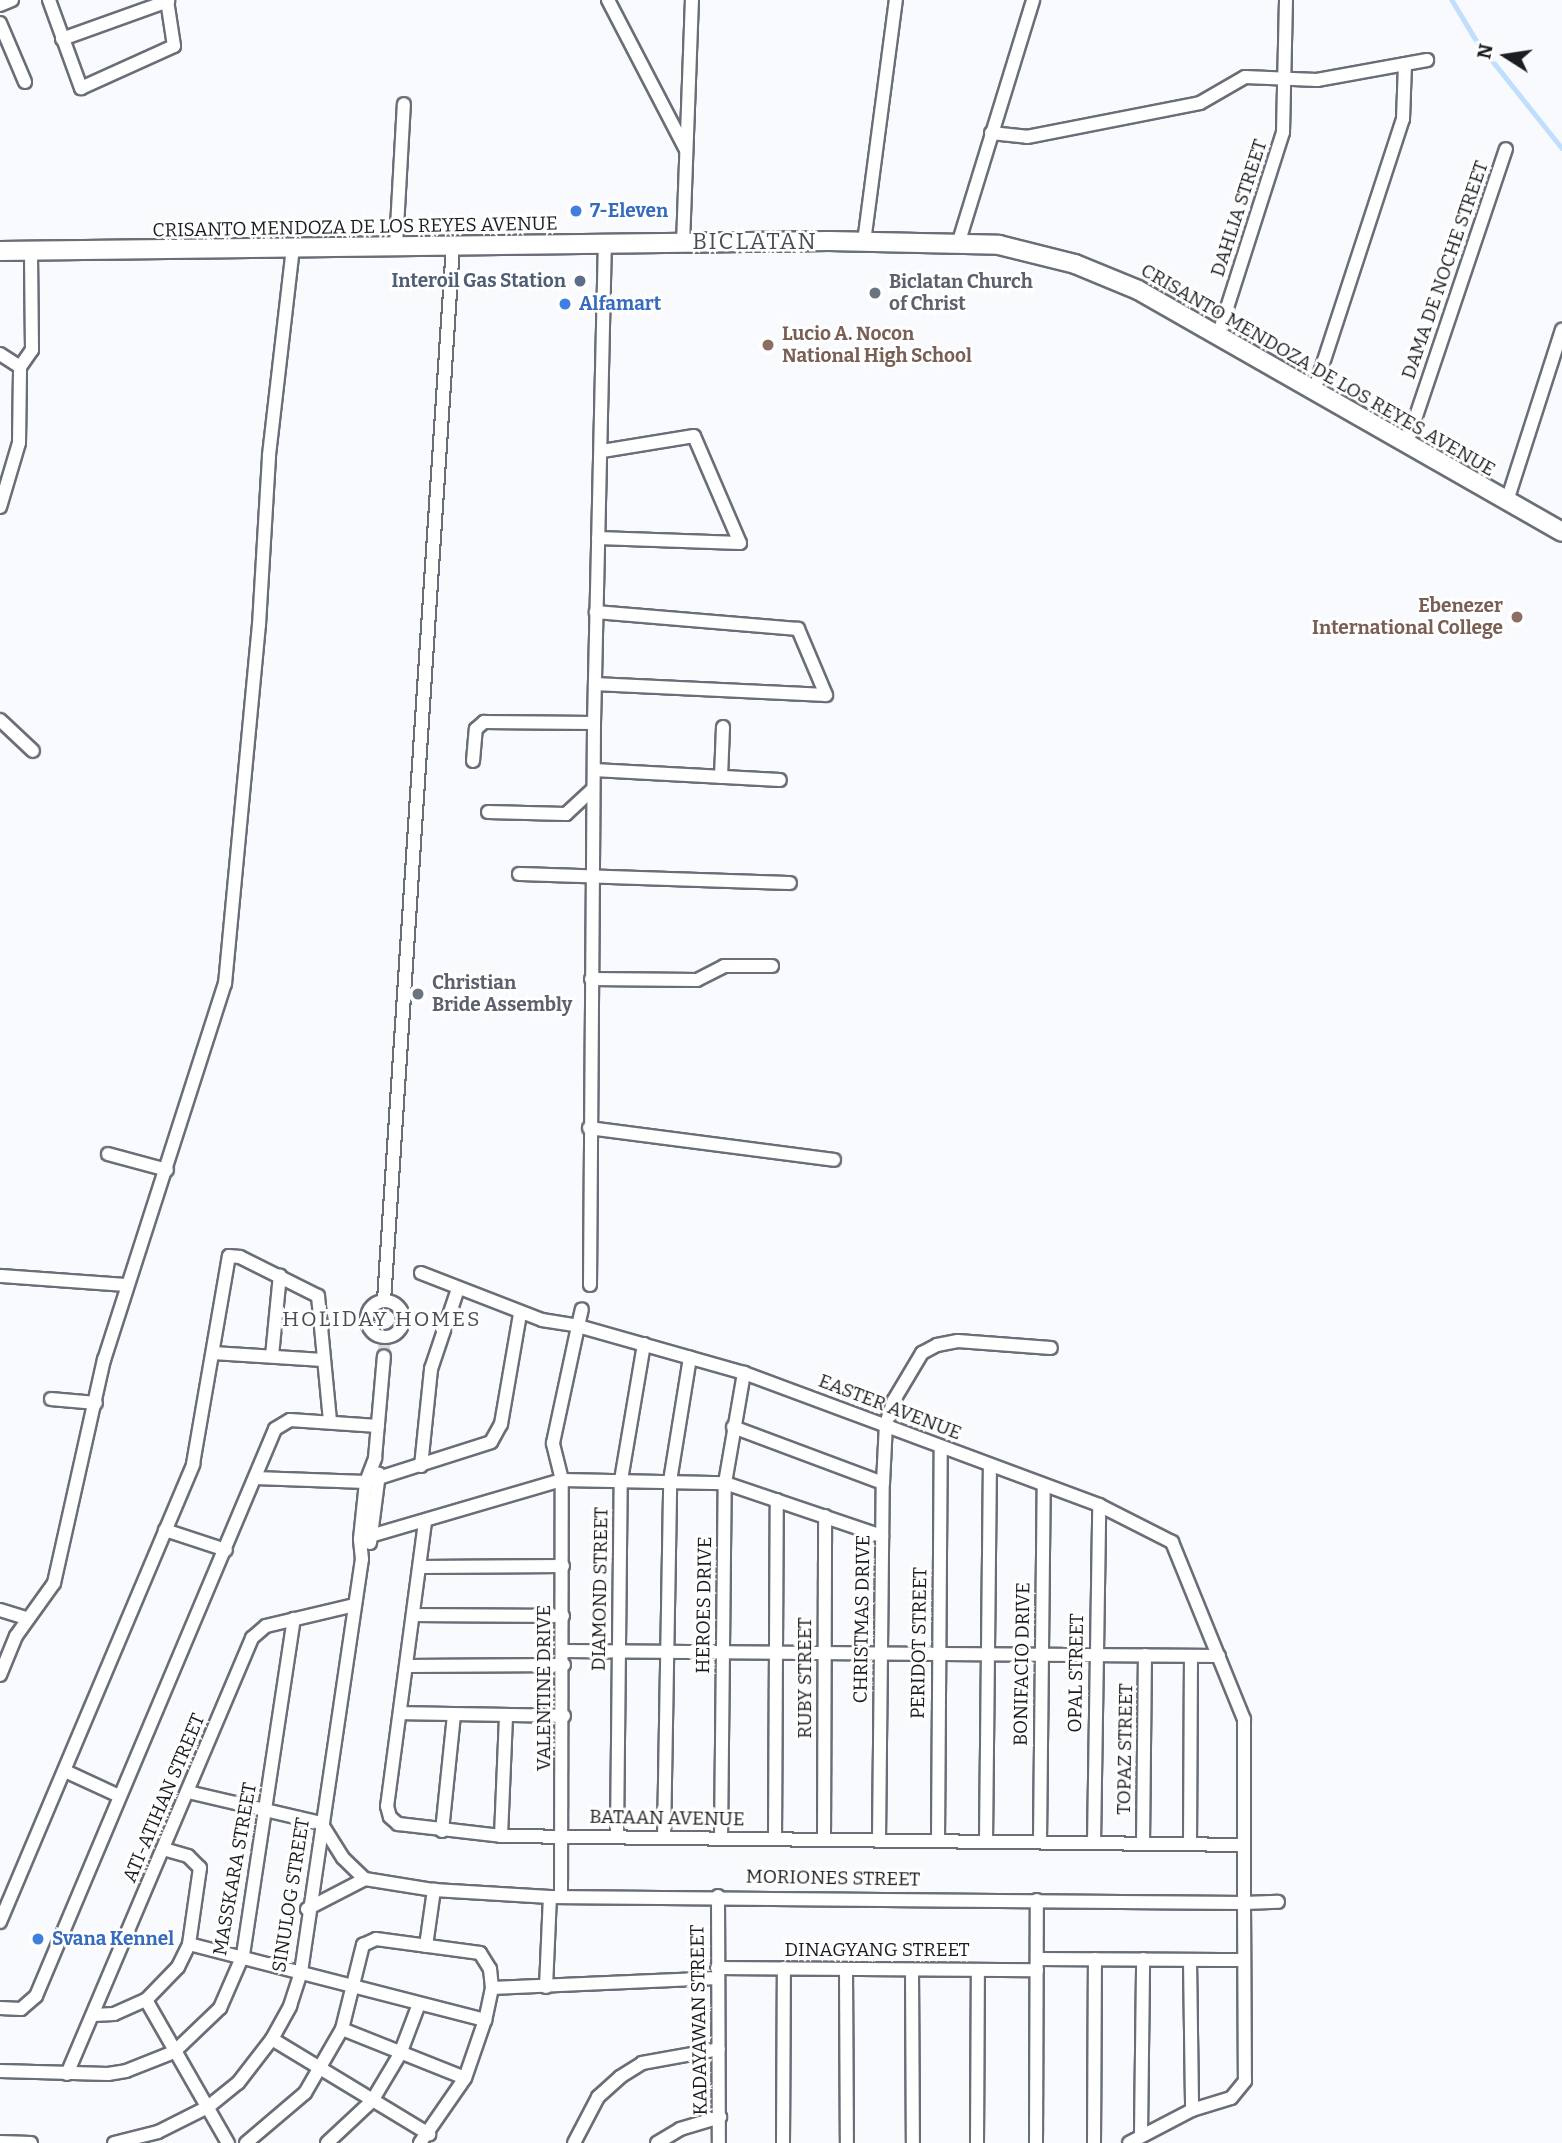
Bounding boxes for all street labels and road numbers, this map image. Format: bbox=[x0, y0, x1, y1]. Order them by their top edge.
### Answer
street label: DAHLIA STREET bbox=[1206, 137, 1272, 279]
street label: DAMA DE NOCHE STREET bbox=[1397, 158, 1493, 382]
street label: CRISANTO MENDOZA DE LOS REYES AVENUE bbox=[152, 212, 558, 242]
street label: CRISANTO MENDOZA DE LOS REYES AVENUE bbox=[1137, 259, 1499, 481]
street label: EASTER AVENUE bbox=[815, 1369, 965, 1445]
street label: DIAMOND STREET bbox=[587, 1507, 613, 1671]
street label: CHRISTMAS DRIVE bbox=[849, 1534, 875, 1704]
street label: HEROES DRIVE bbox=[691, 1536, 717, 1674]
street label: PERIDOT STREET bbox=[906, 1567, 932, 1719]
street label: BONIFACIO DRIVE bbox=[1009, 1582, 1035, 1746]
street label: VALENTINE DRIVE bbox=[533, 1605, 555, 1771]
street label: OPAL STREET bbox=[1064, 1613, 1088, 1733]
street label: RUBY STREET bbox=[794, 1617, 816, 1739]
street label: TOPAZ STREET bbox=[1112, 1683, 1138, 1815]
street label: ATI-ATIHAN STREET bbox=[118, 1710, 210, 1886]
street label: MASSKARA STREET bbox=[209, 1781, 261, 1957]
street label: BATAAN AVENUE bbox=[589, 1805, 745, 1831]
street label: SINULOG STREET bbox=[268, 1816, 314, 1974]
street label: MORIONES STREET bbox=[746, 1865, 920, 1891]
street label: KADAYAWAN STREET bbox=[686, 1924, 712, 2116]
street label: DINAGYANG STREET bbox=[784, 1939, 970, 1961]

